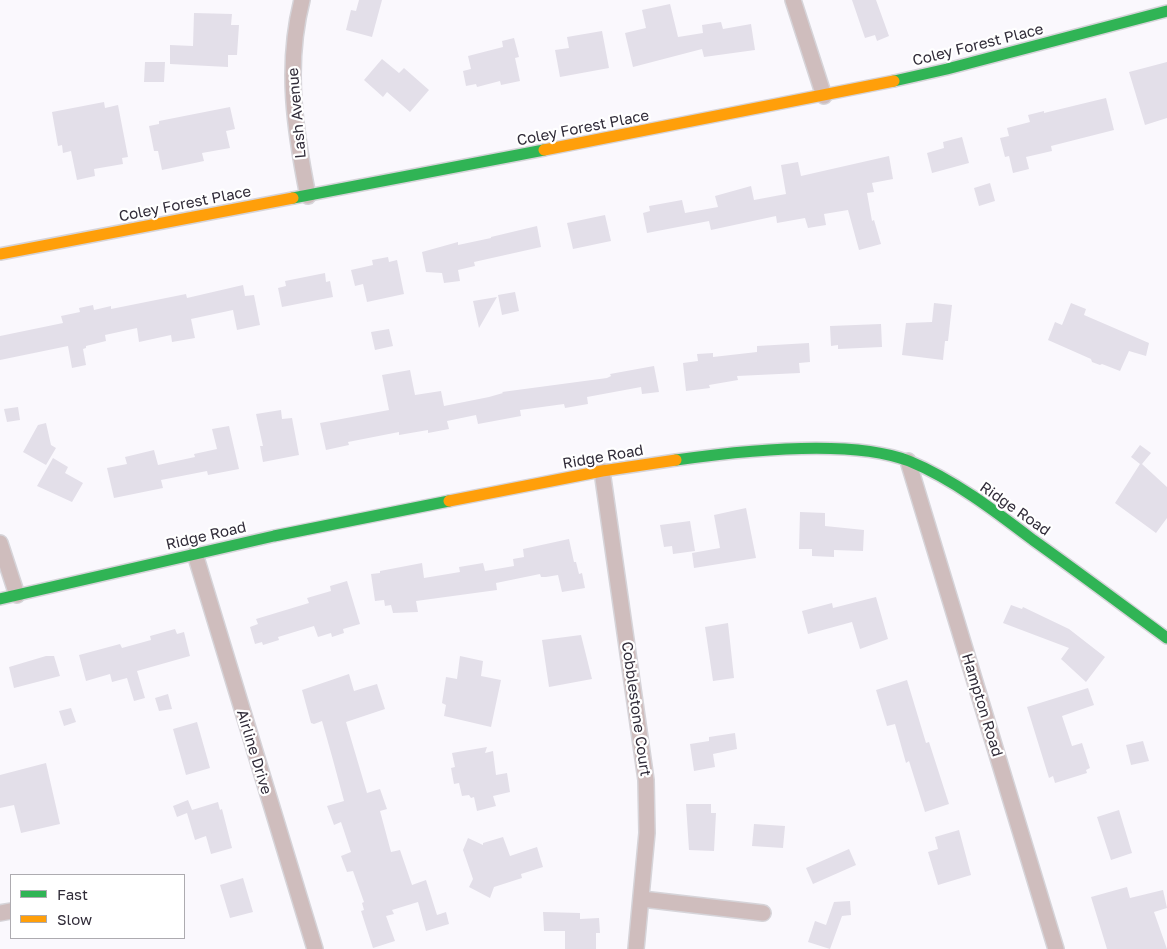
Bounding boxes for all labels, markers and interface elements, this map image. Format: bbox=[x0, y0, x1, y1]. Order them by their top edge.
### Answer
street label: Coley Forest Place bbox=[911, 20, 1045, 70]
street label: Lash Avenue bbox=[284, 67, 310, 159]
street label: Coley Forest Place bbox=[515, 106, 651, 150]
street label: Coley Forest Place bbox=[117, 182, 253, 226]
street label: Ridge Road bbox=[561, 441, 645, 473]
street label: Ridge Road bbox=[976, 478, 1054, 540]
street label: Ridge Road bbox=[164, 518, 248, 554]
street label: Cobblestone Court bbox=[618, 640, 654, 778]
street label: Hampton Road bbox=[958, 651, 1006, 759]
street label: Airline Drive bbox=[233, 707, 275, 797]
legend bbox=[10, 874, 185, 939]
text: Fast bbox=[57, 885, 88, 903]
text: Slow bbox=[57, 910, 92, 928]

